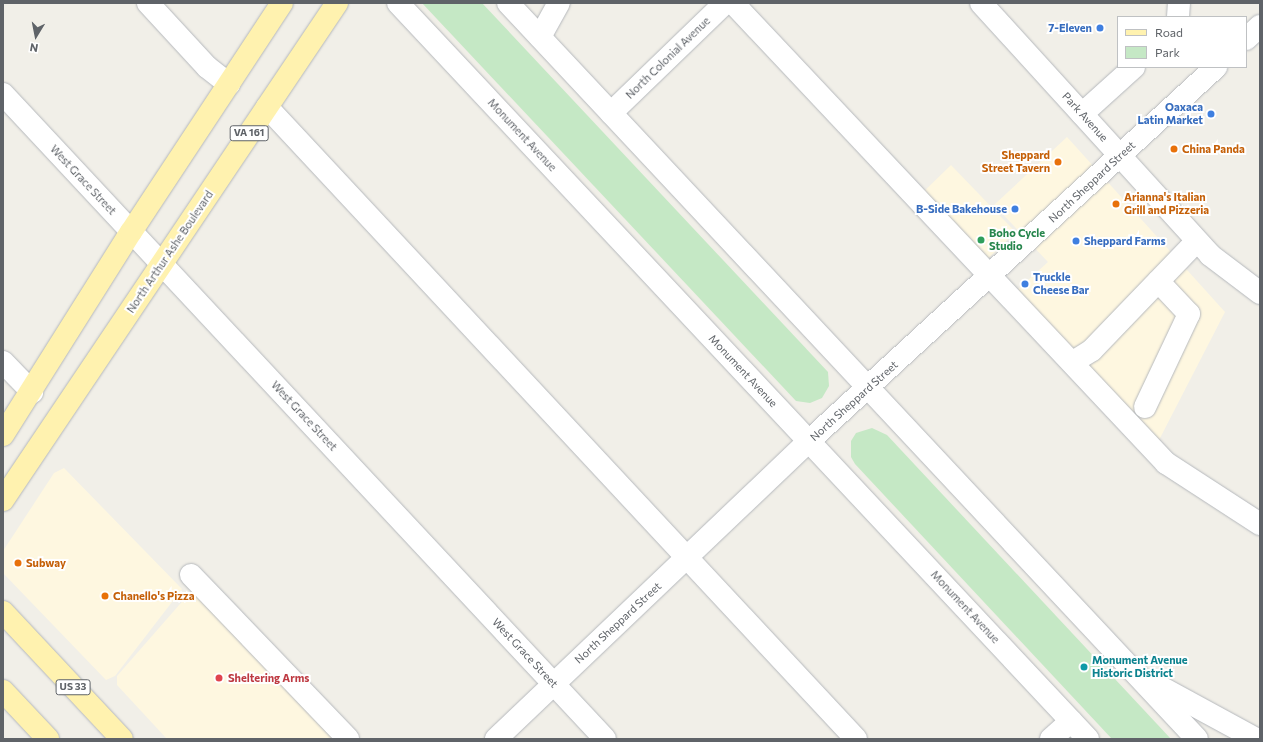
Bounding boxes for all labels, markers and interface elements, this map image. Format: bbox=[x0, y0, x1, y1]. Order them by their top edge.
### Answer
street label: North Colonial Avenue bbox=[623, 14, 713, 102]
north arrow bbox=[16, 16, 56, 56]
legend bbox=[1117, 16, 1247, 68]
place label: 7-Eleven bbox=[1048, 21, 1092, 35]
marker: 7-Eleven bbox=[1095, 23, 1105, 33]
text: Road bbox=[1155, 25, 1183, 39]
text: N bbox=[29, 41, 39, 55]
text: Park bbox=[1155, 45, 1180, 59]
street label: Park Avenue bbox=[1059, 90, 1111, 144]
street label: Monument Avenue bbox=[485, 96, 559, 174]
place label: Oaxaca Latin Market bbox=[1137, 101, 1203, 127]
marker: Oaxaca Latin Market bbox=[1206, 109, 1216, 119]
road number: VA 161 bbox=[229, 125, 269, 141]
street label: North Sheppard Street bbox=[1046, 139, 1138, 225]
street label: West Grace Street bbox=[47, 142, 119, 218]
place label: China Panda bbox=[1182, 142, 1245, 156]
marker: China Panda bbox=[1169, 144, 1179, 154]
place label: Sheppard Street Tavern bbox=[982, 149, 1050, 175]
marker: Sheppard Street Tavern bbox=[1053, 157, 1063, 167]
street label: North Arthur Ashe Boulevard bbox=[124, 188, 216, 316]
place label: Arianna's Italian Grill and Pizzeria bbox=[1124, 191, 1209, 217]
marker: Arianna's Italian Grill and Pizzeria bbox=[1111, 199, 1121, 209]
place label: B-Side Bakehouse bbox=[916, 202, 1007, 216]
marker: B-Side Bakehouse bbox=[1010, 204, 1020, 214]
place label: Boho Cycle Studio bbox=[989, 227, 1045, 253]
place label: Sheppard Farms bbox=[1084, 234, 1166, 248]
marker: Boho Cycle Studio bbox=[976, 235, 986, 245]
marker: Sheppard Farms bbox=[1071, 236, 1081, 246]
place label: Truckle Cheese Bar bbox=[1033, 271, 1089, 297]
marker: Truckle Cheese Bar bbox=[1020, 279, 1030, 289]
street label: Monument Avenue bbox=[706, 332, 780, 410]
street label: North Sheppard Street bbox=[808, 358, 900, 444]
street label: West Grace Street bbox=[268, 378, 340, 454]
place label: Subway bbox=[26, 556, 66, 570]
marker: Subway bbox=[13, 558, 23, 568]
street label: Monument Avenue bbox=[928, 568, 1002, 646]
street label: North Sheppard Street bbox=[572, 580, 664, 666]
place label: Chanello's Pizza bbox=[113, 589, 194, 603]
marker: Chanello's Pizza bbox=[100, 591, 110, 601]
street label: West Grace Street bbox=[489, 615, 561, 691]
place label: Monument Avenue Historic District bbox=[1092, 654, 1188, 680]
marker: Monument Avenue Historic District bbox=[1079, 662, 1089, 672]
place label: Sheltering Arms bbox=[228, 671, 309, 685]
marker: Sheltering Arms bbox=[213, 672, 225, 684]
road number: US 33 bbox=[55, 679, 91, 695]

